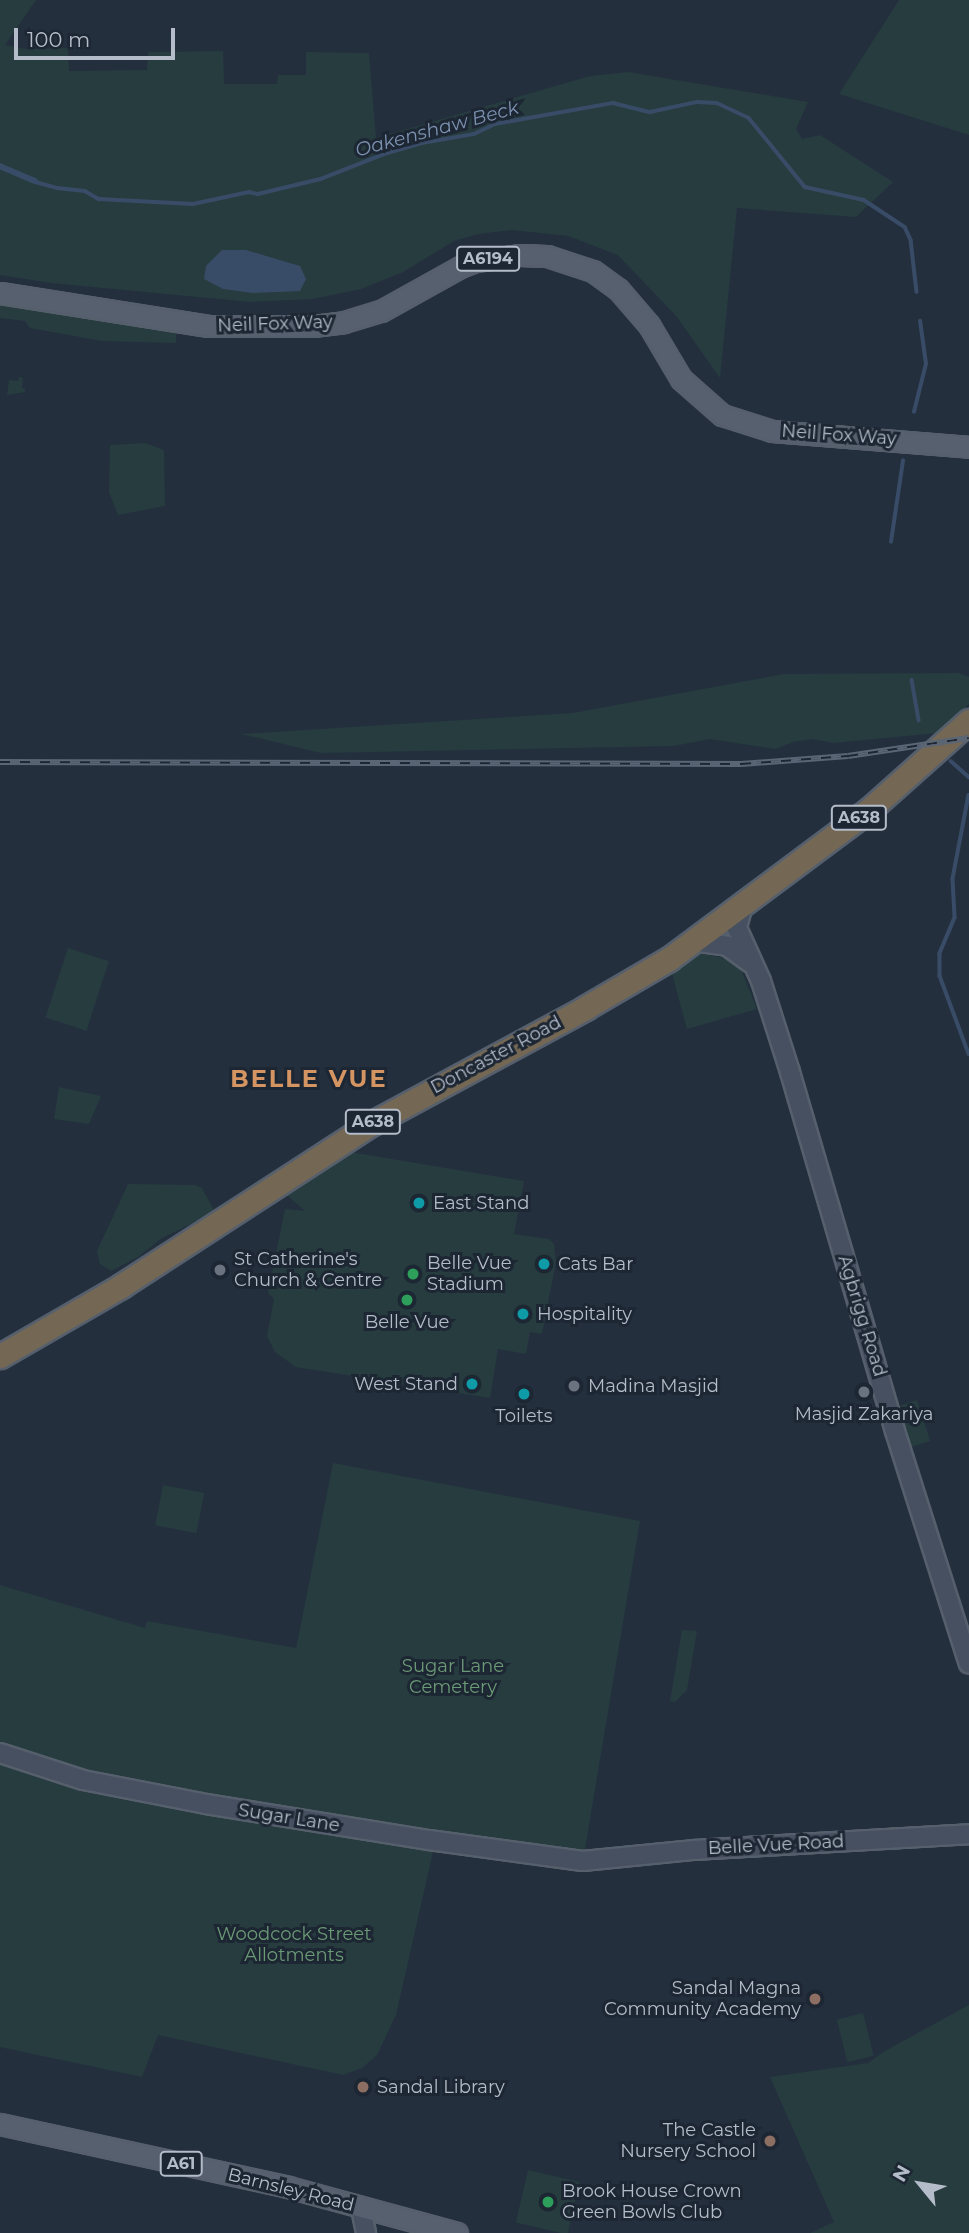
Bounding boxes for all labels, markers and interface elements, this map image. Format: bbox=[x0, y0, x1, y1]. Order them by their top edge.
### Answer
scale bar bbox=[18, 14, 178, 58]
text: 100 m bbox=[27, 27, 90, 52]
water label: Oakenshaw Beck bbox=[353, 96, 521, 162]
road number: A6194 bbox=[455, 246, 521, 272]
street label: Neil Fox Way bbox=[217, 311, 333, 337]
street label: Neil Fox Way bbox=[781, 420, 897, 450]
road number: A638 bbox=[829, 806, 889, 831]
street label: Doncaster Road bbox=[427, 1011, 565, 1099]
district label: BELLE VUE bbox=[231, 1065, 387, 1093]
road number: A638 bbox=[343, 1110, 403, 1134]
place label: East Stand bbox=[433, 1192, 529, 1214]
marker: East Stand bbox=[411, 1195, 427, 1211]
place label: St Catherine's Church & Centre bbox=[234, 1249, 382, 1292]
place label: Belle Vue Stadium bbox=[427, 1253, 512, 1296]
place label: Cats Bar bbox=[558, 1253, 633, 1275]
street label: Agbrigg Road bbox=[833, 1253, 891, 1379]
marker: Cats Bar bbox=[536, 1256, 552, 1272]
marker: St Catherine's Church & Centre bbox=[212, 1262, 228, 1278]
marker: Belle Vue Stadium bbox=[405, 1266, 421, 1282]
marker: Belle Vue bbox=[399, 1292, 415, 1308]
place label: Hospitality bbox=[537, 1303, 632, 1325]
marker: Hospitality bbox=[515, 1306, 531, 1322]
place label: Belle Vue bbox=[365, 1311, 449, 1333]
place label: West Stand bbox=[354, 1373, 458, 1395]
place label: Madina Masjid bbox=[588, 1375, 719, 1397]
marker: West Stand bbox=[464, 1376, 480, 1392]
marker: Madina Masjid bbox=[566, 1378, 582, 1394]
marker: Masjid Zakariya bbox=[856, 1384, 872, 1400]
marker: Toilets bbox=[516, 1386, 532, 1402]
place label: Masjid Zakariya bbox=[795, 1403, 933, 1425]
place label: Toilets bbox=[495, 1405, 553, 1427]
park label: Sugar Lane Cemetery bbox=[402, 1656, 504, 1698]
street label: Sugar Lane bbox=[237, 1799, 341, 1837]
street label: Belle Vue Road bbox=[707, 1831, 845, 1859]
park label: Woodcock Street Allotments bbox=[217, 1924, 371, 1966]
place label: Sandal Magna Community Academy bbox=[604, 1978, 801, 2021]
marker: Sandal Magna Community Academy bbox=[807, 1991, 823, 2007]
place label: Sandal Library bbox=[377, 2076, 505, 2098]
marker: Sandal Library bbox=[355, 2079, 371, 2095]
place label: The Castle Nursery School bbox=[620, 2120, 756, 2162]
marker: The Castle Nursery School bbox=[762, 2133, 778, 2149]
north arrow bbox=[885, 2149, 955, 2219]
road number: A61 bbox=[158, 2152, 204, 2176]
text: N bbox=[888, 2161, 915, 2186]
street label: Barnsley Road bbox=[226, 2164, 356, 2216]
place label: Brook House Crown Green Bowls Club bbox=[562, 2181, 742, 2224]
marker: Brook House Crown Green Bowls Club bbox=[540, 2194, 556, 2210]

